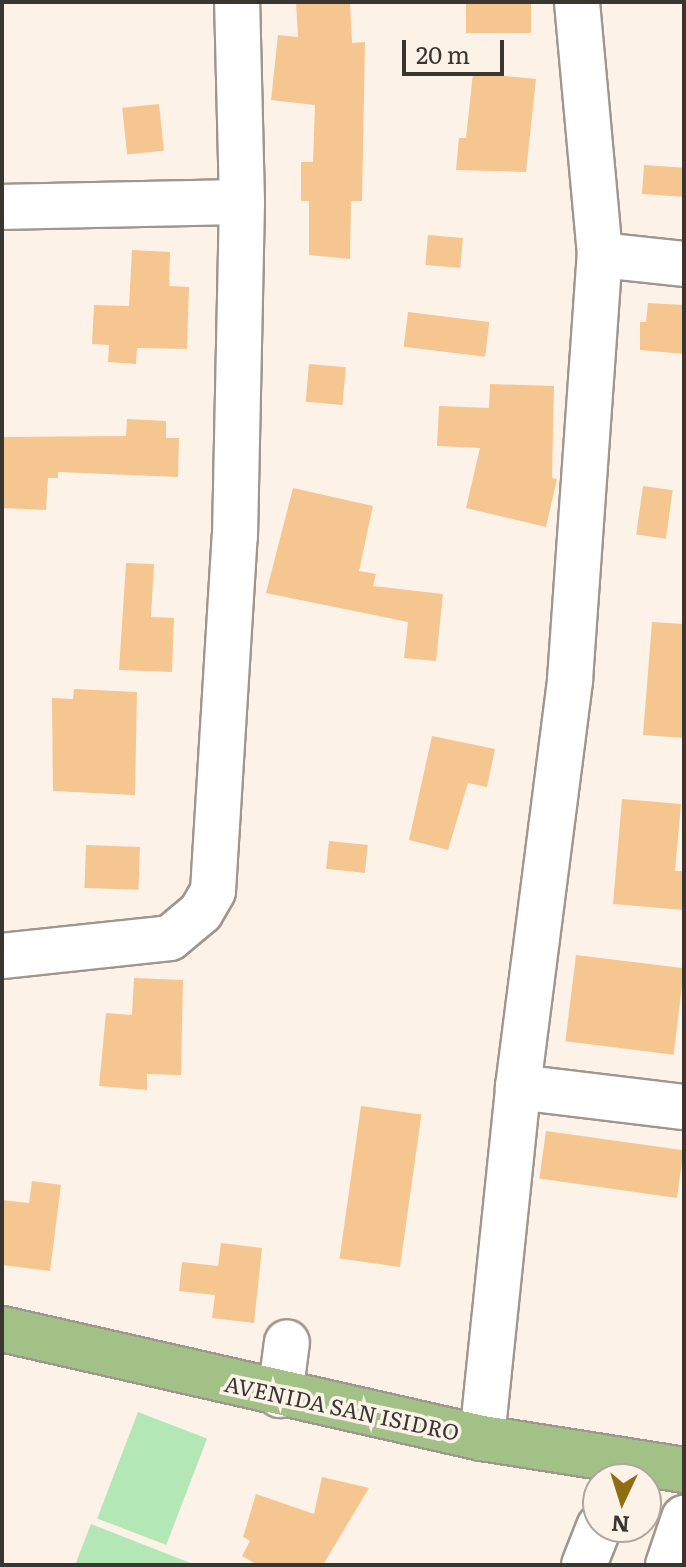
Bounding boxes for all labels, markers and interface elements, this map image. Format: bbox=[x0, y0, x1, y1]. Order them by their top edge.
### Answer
scale bar bbox=[406, 24, 508, 74]
text: 20 m bbox=[416, 36, 470, 71]
street label: AVENIDA SAN ISIDRO bbox=[222, 1369, 462, 1445]
north arrow bbox=[582, 1463, 662, 1543]
text: N bbox=[610, 1508, 631, 1543]

